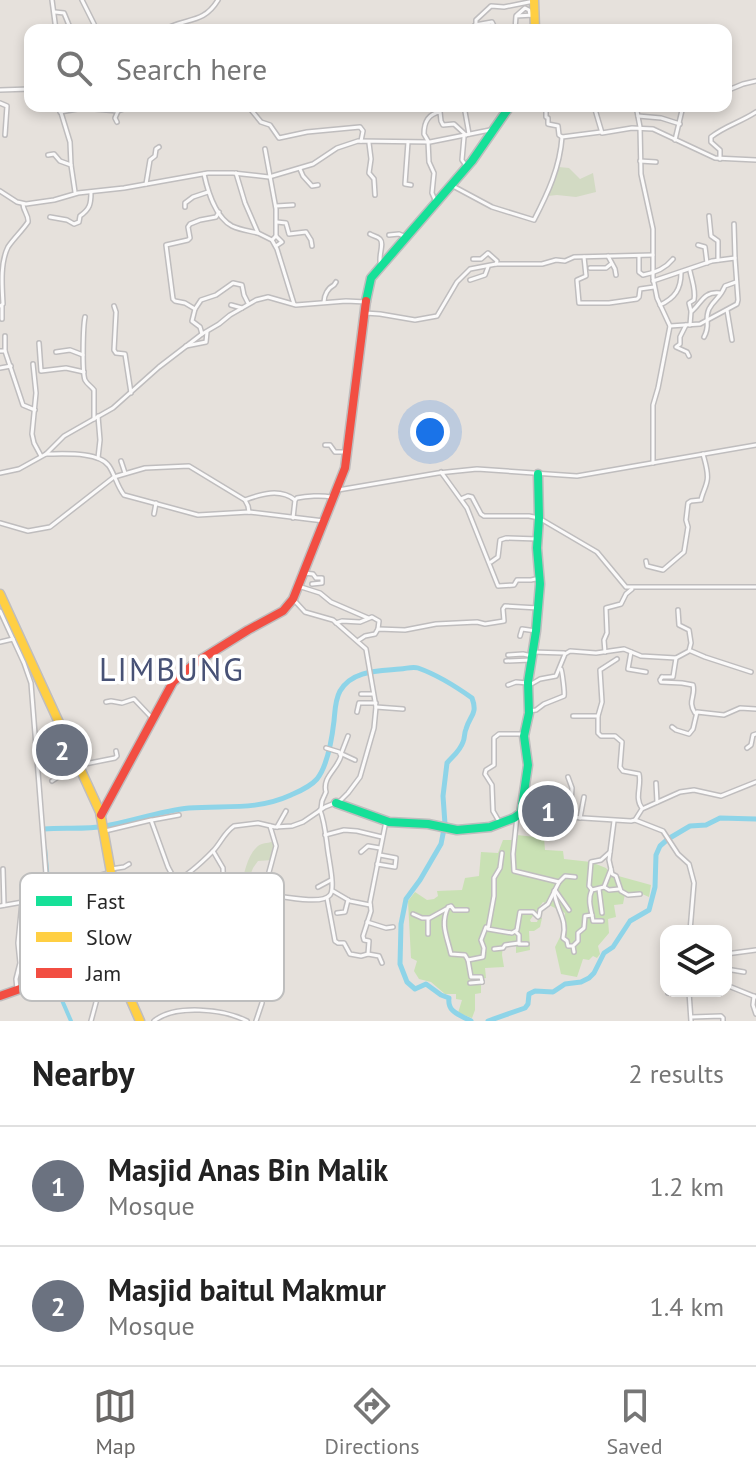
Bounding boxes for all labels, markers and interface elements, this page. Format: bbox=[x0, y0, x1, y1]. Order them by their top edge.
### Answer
search box bbox=[24, 24, 732, 112]
icon: search bbox=[52, 46, 96, 90]
text: Search here bbox=[116, 49, 267, 88]
your location bbox=[410, 412, 450, 452]
district label: LIMBUNG bbox=[99, 648, 245, 690]
pin: 2 bbox=[36, 720, 88, 780]
pin: 1 bbox=[522, 781, 574, 841]
legend bbox=[20, 873, 284, 1001]
text: Fast bbox=[86, 887, 126, 915]
text: Slow bbox=[86, 923, 132, 951]
map controls bbox=[660, 925, 732, 997]
button: layers bbox=[660, 925, 732, 997]
text: Jam bbox=[85, 959, 121, 987]
text: Nearby bbox=[32, 1051, 134, 1095]
text: 2 results bbox=[629, 1057, 724, 1090]
text: Masjid Anas Bin Malik bbox=[108, 1150, 388, 1189]
text: 1 bbox=[51, 1170, 65, 1203]
text: 1.2 km bbox=[650, 1170, 724, 1203]
text: Mosque bbox=[108, 1189, 195, 1222]
text: Masjid baitul Makmur bbox=[108, 1270, 386, 1309]
text: 2 bbox=[51, 1290, 65, 1323]
text: 1.4 km bbox=[650, 1290, 724, 1323]
text: Mosque bbox=[108, 1309, 195, 1342]
tab: Map bbox=[93, 1384, 137, 1460]
tab: Directions bbox=[324, 1384, 420, 1460]
tab: Saved bbox=[607, 1384, 662, 1460]

